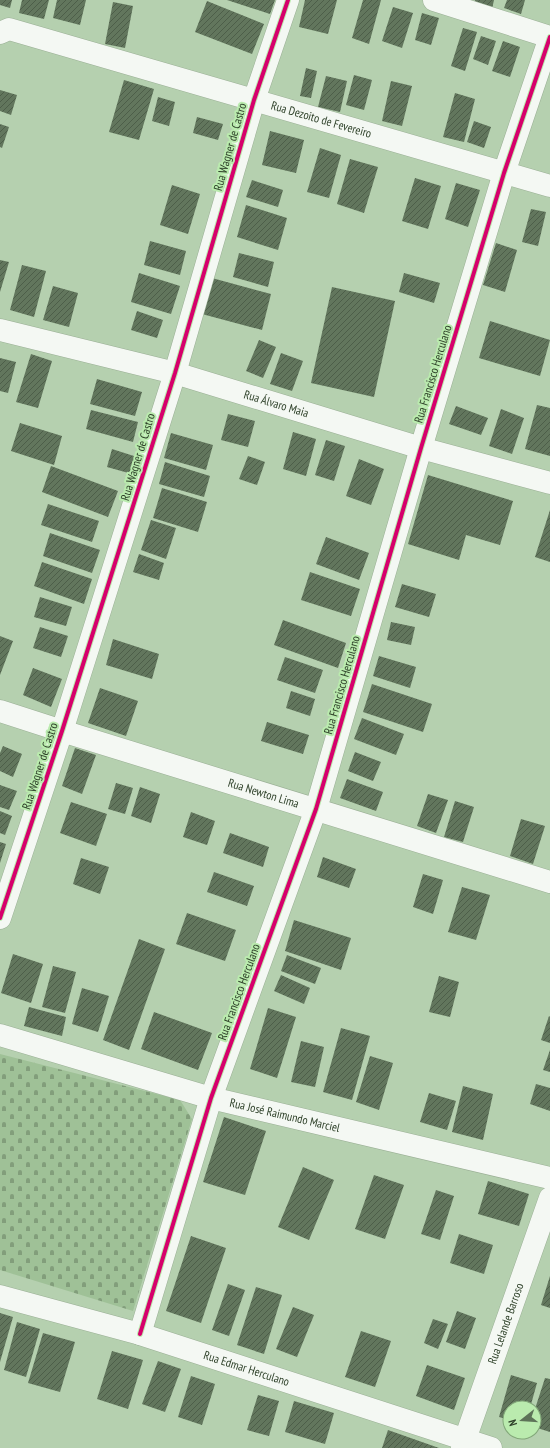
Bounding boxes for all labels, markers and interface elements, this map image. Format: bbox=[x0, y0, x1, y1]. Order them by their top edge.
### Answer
street label: Rua Dezoito de Fevereiro bbox=[269, 97, 373, 141]
street label: Rua Wagner de Castro bbox=[210, 101, 249, 192]
street label: Rua Francisco Herculano bbox=[411, 323, 455, 425]
street label: Rua Álvaro Maia bbox=[242, 386, 311, 420]
street label: Rua Wagner de Castro bbox=[117, 411, 158, 502]
street label: Rua Francisco Herculano bbox=[320, 634, 363, 736]
street label: Rua Wagner de Castro bbox=[18, 720, 61, 811]
street label: Rua Newton Lima bbox=[226, 775, 301, 811]
street label: Rua Francisco Herculano bbox=[214, 942, 263, 1042]
street label: Rua José Raimundo Marciel bbox=[228, 1095, 342, 1135]
street label: Rua Lelande Barroso bbox=[484, 1281, 527, 1366]
street label: Rua Edmar Herculano bbox=[202, 1347, 291, 1389]
north arrow bbox=[502, 1400, 542, 1440]
text: N bbox=[505, 1418, 520, 1428]

